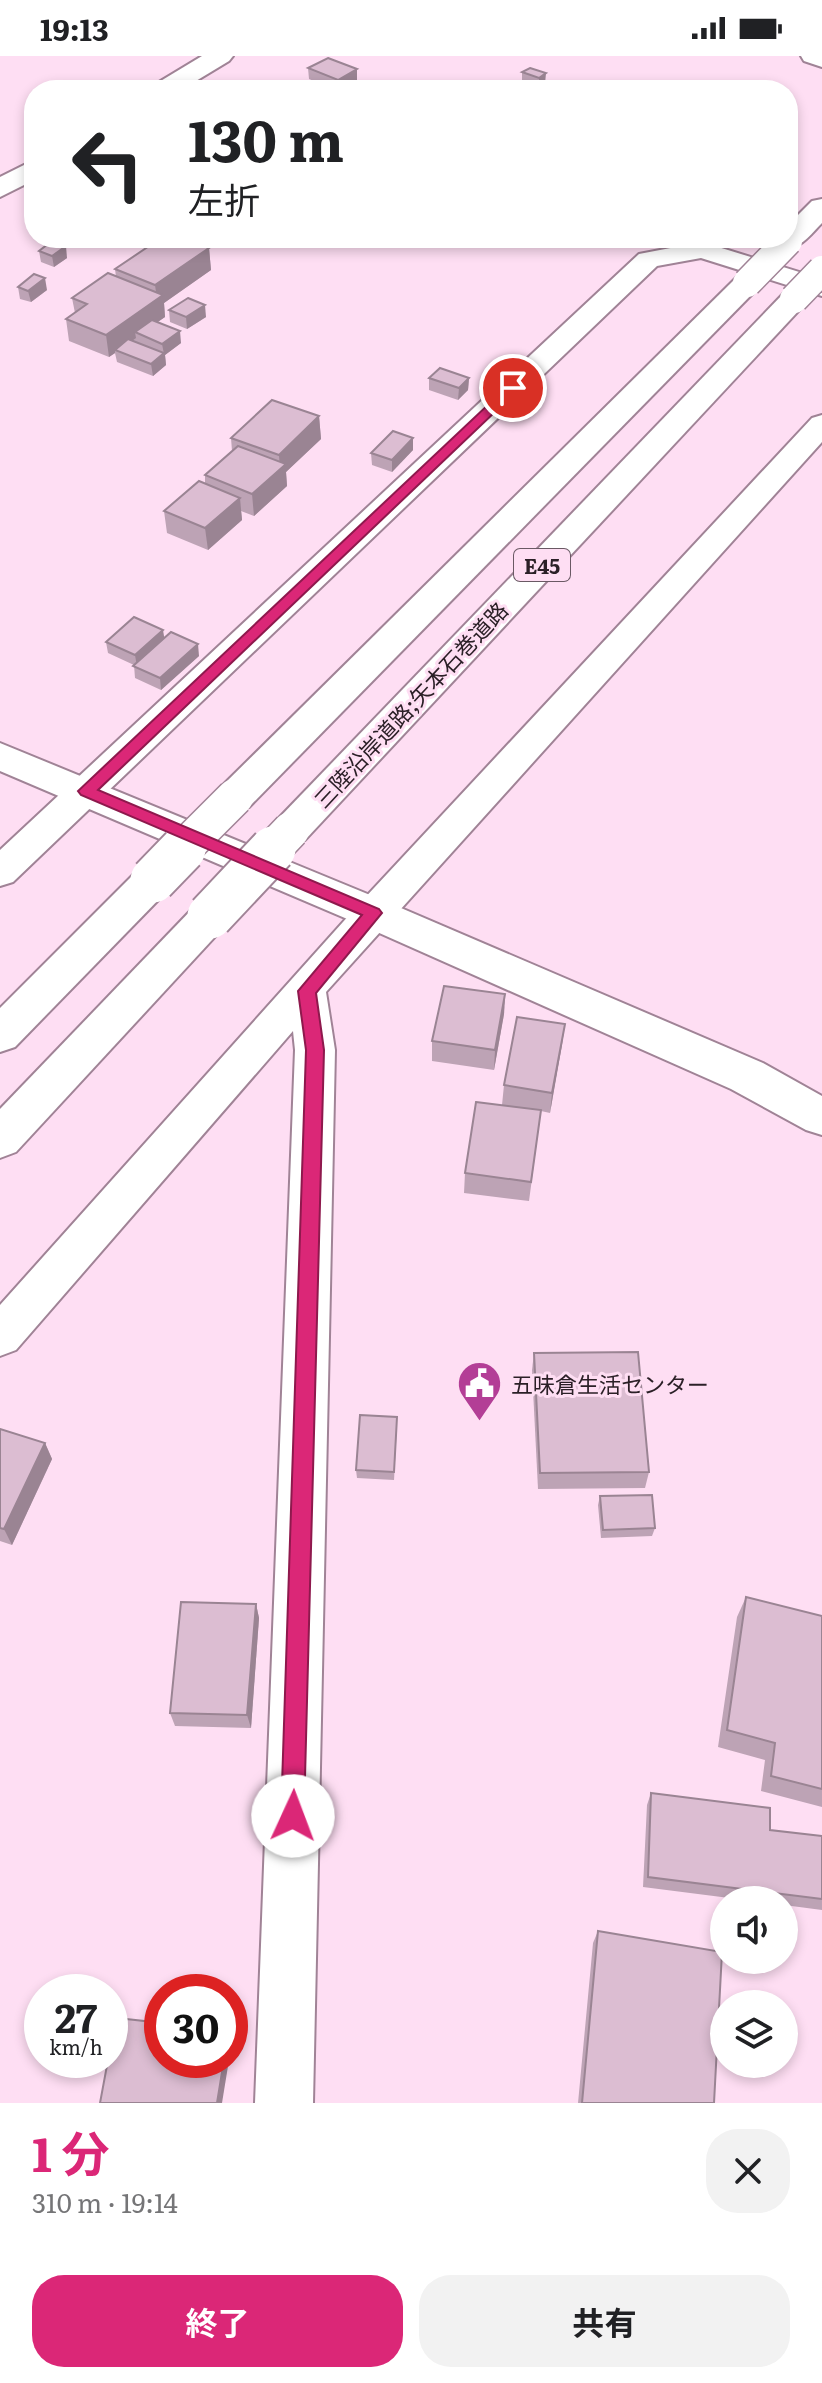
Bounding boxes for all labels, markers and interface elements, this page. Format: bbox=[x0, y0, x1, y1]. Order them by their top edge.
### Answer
text: 19:13 bbox=[40, 6, 109, 50]
text: 130 m bbox=[188, 96, 344, 179]
icon: left bbox=[56, 112, 160, 216]
text: 左折 bbox=[188, 172, 260, 225]
pin bbox=[479, 354, 547, 422]
icon: arrive bbox=[491, 366, 535, 410]
road number: E45 bbox=[514, 549, 570, 581]
street label: 三陸沿岸道路;矢本石巻道路 bbox=[305, 594, 515, 814]
public building icon: 五味倉生活センター bbox=[456, 1359, 504, 1422]
place label: 五味倉生活センター bbox=[511, 1367, 709, 1400]
position arrow bbox=[251, 1774, 335, 1858]
map controls bbox=[710, 1886, 798, 2078]
button: sound bbox=[710, 1886, 798, 1974]
speed limit sign: 30 bbox=[144, 1974, 248, 2078]
text: 27 bbox=[55, 1986, 97, 2045]
button: layers bbox=[710, 1990, 798, 2078]
text: km/h bbox=[49, 2031, 103, 2061]
text: 1 分 bbox=[32, 2116, 109, 2187]
button: close bbox=[706, 2129, 790, 2213]
text: 310 m · 19:14 bbox=[32, 2182, 178, 2221]
button: 終了 bbox=[32, 2275, 403, 2367]
button: 共有 bbox=[419, 2275, 790, 2367]

